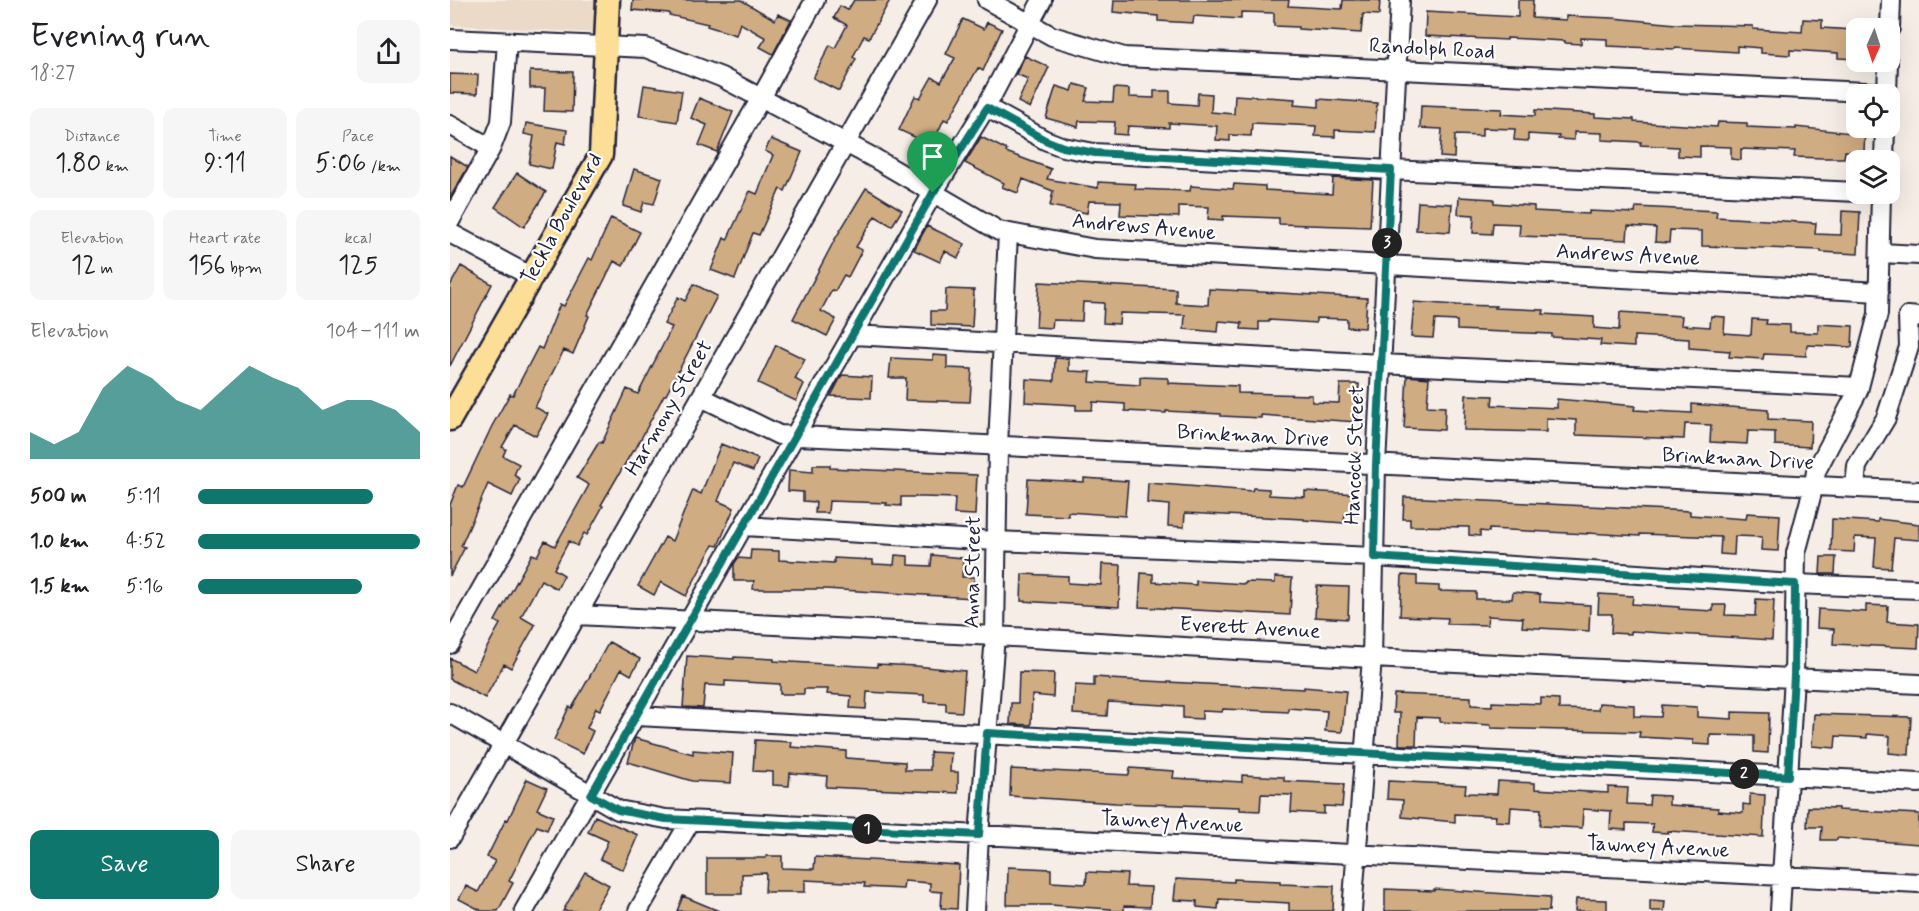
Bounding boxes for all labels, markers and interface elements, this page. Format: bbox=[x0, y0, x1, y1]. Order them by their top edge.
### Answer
text: Evening run bbox=[30, 15, 210, 59]
north arrow bbox=[1846, 18, 1900, 72]
map controls bbox=[1846, 18, 1900, 204]
button: share bbox=[357, 20, 420, 83]
street label: Randolph Road bbox=[1368, 32, 1496, 66]
text: 18:27 bbox=[30, 60, 75, 87]
button: locate bbox=[1846, 84, 1900, 138]
text: Distance bbox=[64, 126, 120, 147]
text: Time bbox=[208, 126, 242, 147]
text: Pace bbox=[342, 126, 374, 147]
pin bbox=[907, 131, 958, 193]
icon: arrive bbox=[916, 140, 949, 173]
text: 1.80 bbox=[55, 147, 101, 181]
text: 9:11 bbox=[204, 147, 246, 181]
text: 5:06 bbox=[315, 147, 366, 181]
street label: Teckla Boulevard bbox=[514, 148, 610, 290]
button: layers bbox=[1846, 150, 1900, 204]
text: km bbox=[101, 156, 129, 177]
text: /km bbox=[366, 156, 401, 177]
street label: Andrews Avenue bbox=[1071, 207, 1217, 247]
text: Elevation bbox=[61, 228, 124, 249]
text: Heart rate bbox=[189, 228, 261, 249]
text: kcal bbox=[345, 228, 371, 249]
pin: 3 bbox=[1372, 228, 1402, 258]
text: 3 bbox=[1383, 232, 1391, 253]
street label: Andrews Avenue bbox=[1555, 237, 1701, 273]
text: 12 bbox=[71, 249, 96, 283]
text: 156 bbox=[188, 249, 226, 283]
text: 125 bbox=[338, 249, 378, 283]
text: m bbox=[96, 258, 113, 279]
text: bpm bbox=[226, 258, 262, 279]
text: Elevation bbox=[30, 318, 109, 345]
text: 104–111 m bbox=[326, 318, 420, 345]
street label: Harmony Street bbox=[619, 335, 719, 481]
street label: Hancock Street bbox=[1339, 385, 1371, 525]
street label: Brinkman Drive bbox=[1176, 418, 1330, 454]
street label: Brinkman Drive bbox=[1661, 441, 1815, 477]
text: 500 m bbox=[30, 483, 87, 510]
text: 5:11 bbox=[126, 483, 161, 510]
street label: Anna Street bbox=[958, 515, 988, 629]
text: 1.0 km bbox=[30, 528, 89, 555]
text: 4:52 bbox=[126, 528, 166, 555]
text: 1.5 km bbox=[30, 573, 90, 600]
text: 5:16 bbox=[126, 573, 163, 600]
street label: Everett Avenue bbox=[1179, 610, 1321, 646]
pin: 2 bbox=[1729, 759, 1759, 789]
text: 2 bbox=[1740, 763, 1748, 784]
street label: Tawney Avenue bbox=[1100, 804, 1244, 840]
pin: 1 bbox=[852, 814, 882, 844]
text: 1 bbox=[863, 818, 871, 839]
street label: Tawney Avenue bbox=[1586, 829, 1730, 865]
button: Save bbox=[30, 830, 219, 899]
button: Share bbox=[231, 830, 420, 899]

